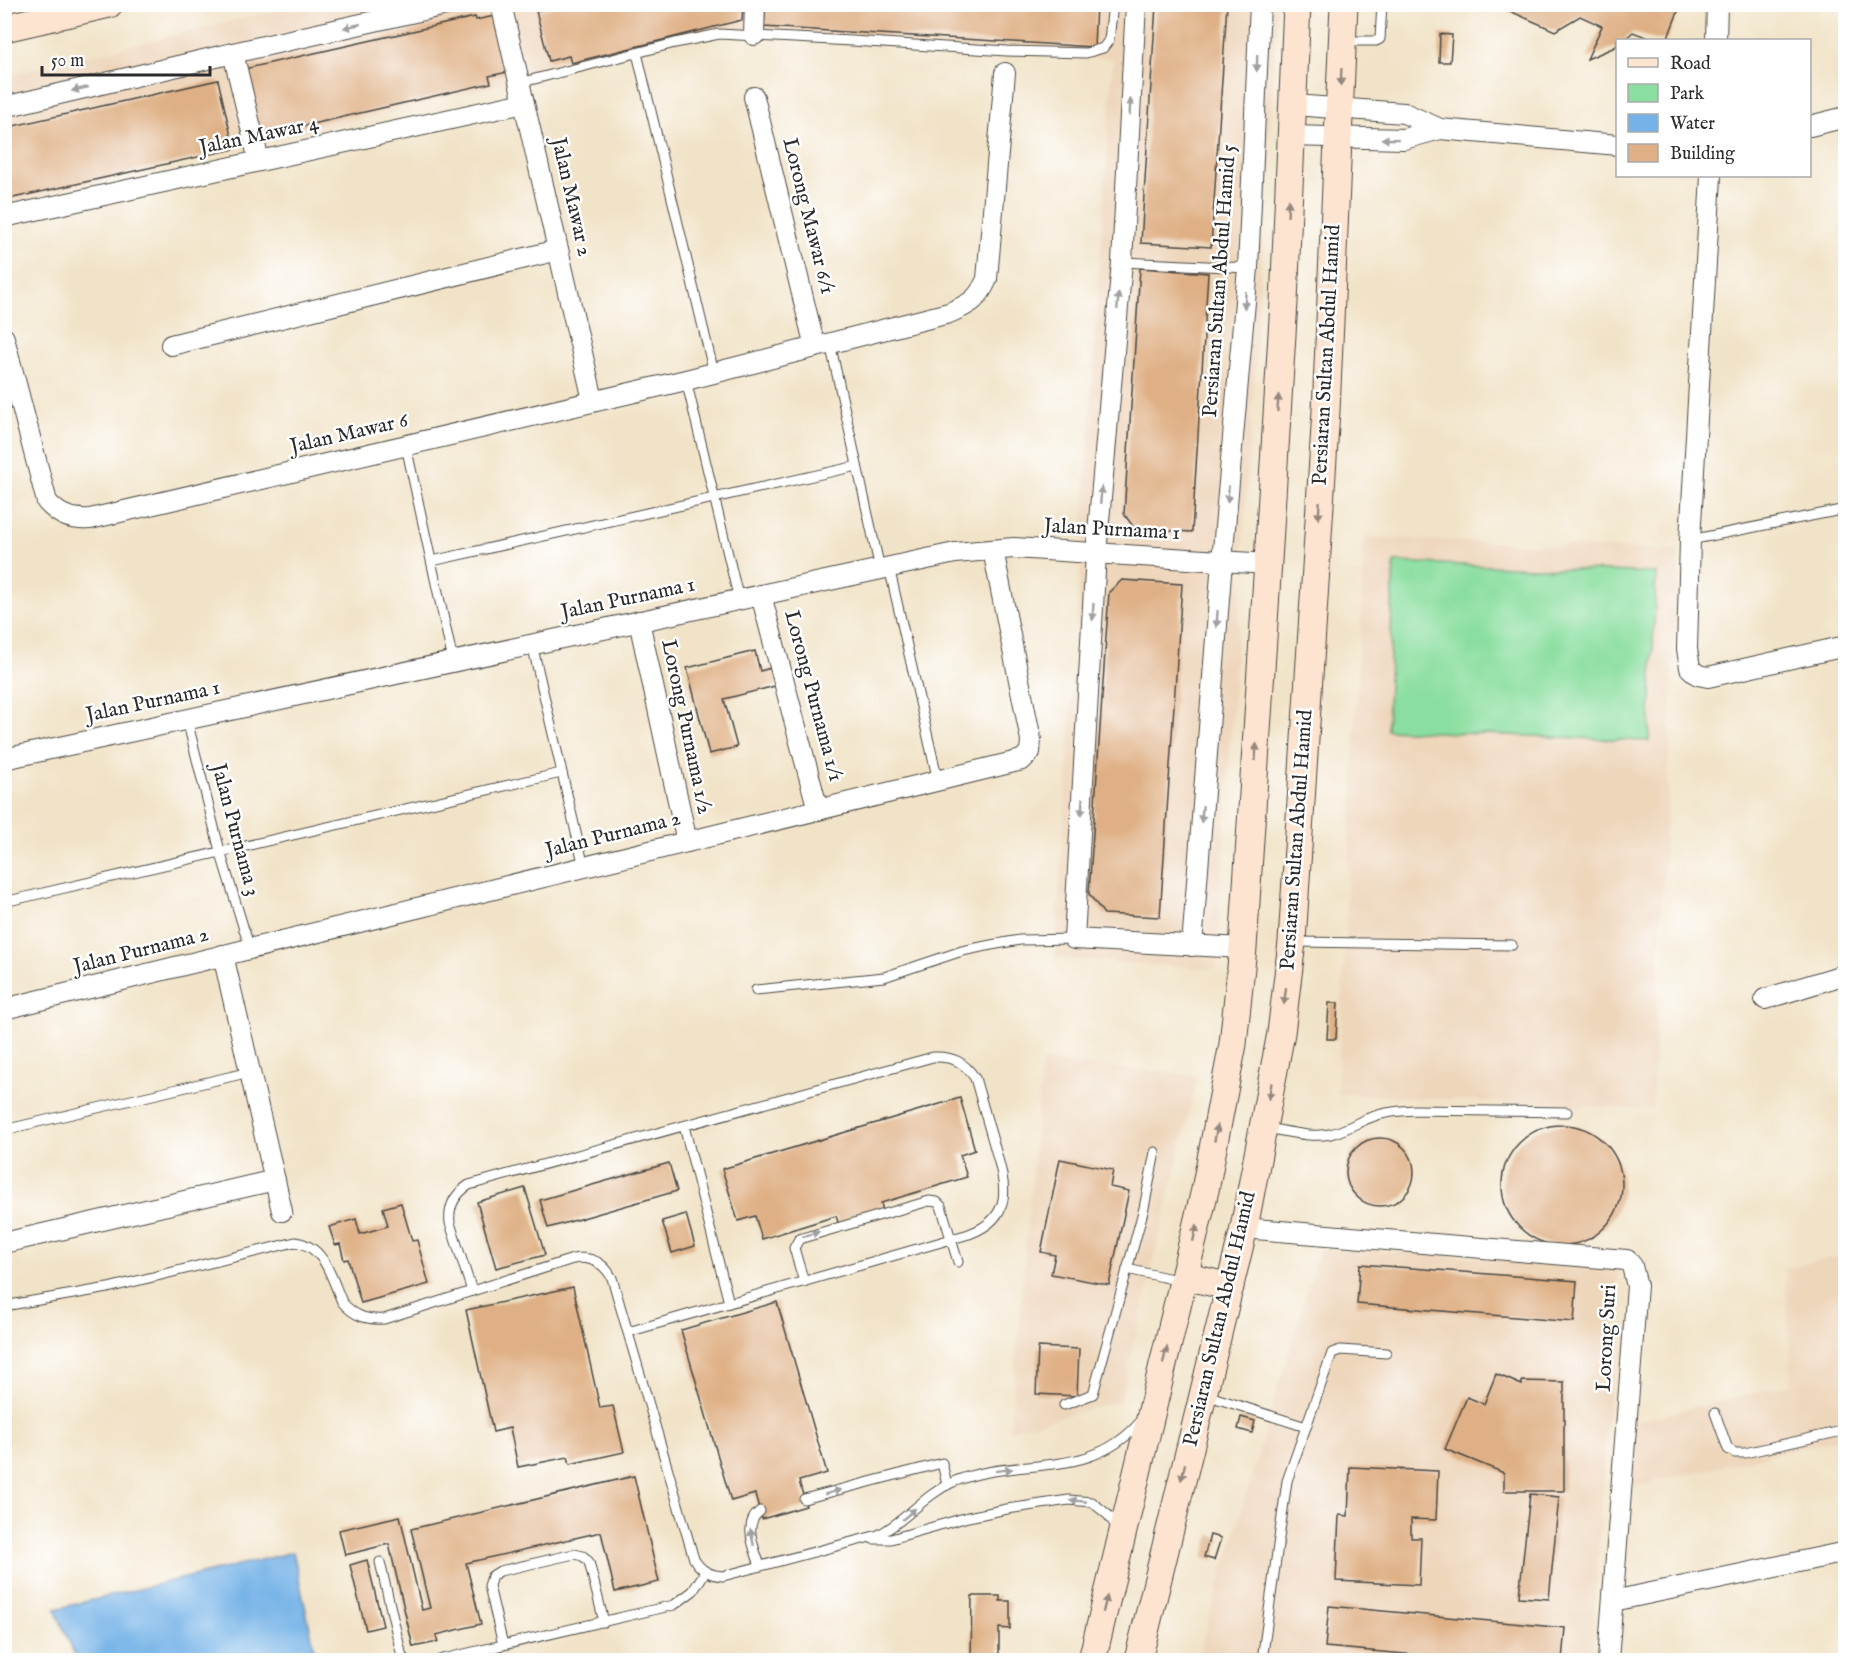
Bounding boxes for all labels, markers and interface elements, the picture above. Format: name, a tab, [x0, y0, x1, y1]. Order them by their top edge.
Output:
one-way arrow	[342, 22, 361, 32]
scale bar	[42, 39, 210, 77]
legend	[1616, 39, 1811, 177]
text: 50 m	[51, 50, 84, 73]
one-way arrow	[1253, 53, 1262, 72]
text: Road	[1670, 53, 1711, 76]
one-way arrow	[1337, 68, 1346, 87]
text: Park	[1670, 83, 1705, 106]
one-way arrow	[71, 85, 89, 95]
one-way arrow	[1126, 97, 1135, 116]
street label: Jalan Mawar 4	[195, 110, 322, 162]
text: Water	[1670, 113, 1715, 136]
street label: Jalan Mawar 2	[544, 133, 598, 259]
one-way arrow	[1380, 134, 1399, 144]
street label: Lorong Mawar 6/1	[776, 135, 840, 297]
street label: Persiaran Sultan Abdul Hamid 5	[1197, 143, 1243, 418]
text: Building	[1670, 143, 1735, 166]
one-way arrow	[1283, 199, 1293, 218]
street label: Persiaran Sultan Abdul Hamid	[1307, 223, 1347, 486]
one-way arrow	[1241, 290, 1250, 309]
one-way arrow	[1114, 292, 1123, 311]
one-way arrow	[1273, 393, 1282, 412]
street label: Jalan Mawar 6	[285, 407, 412, 461]
one-way arrow	[1223, 484, 1233, 503]
one-way arrow	[1096, 486, 1106, 505]
one-way arrow	[1315, 501, 1324, 520]
street label: Jalan Purnama 1	[1041, 513, 1181, 547]
street label: Jalan Purnama 1	[557, 572, 698, 627]
one-way arrow	[1088, 603, 1097, 622]
street label: Lorong Purnama 1/1	[777, 607, 849, 785]
one-way arrow	[1213, 610, 1222, 629]
street label: Lorong Purnama 1/2	[654, 637, 718, 817]
street label: Jalan Purnama 1	[82, 675, 223, 730]
street label: Persiaran Sultan Abdul Hamid	[1274, 708, 1320, 971]
one-way arrow	[1251, 743, 1260, 762]
street label: Jalan Purnama 3	[204, 759, 266, 899]
one-way arrow	[1077, 797, 1086, 816]
one-way arrow	[1197, 804, 1207, 823]
street label: Jalan Purnama 2	[541, 805, 684, 865]
street label: Jalan Purnama 2	[69, 921, 212, 981]
one-way arrow	[1281, 986, 1290, 1005]
one-way arrow	[1265, 1081, 1274, 1100]
one-way arrow	[1212, 1123, 1221, 1142]
street label: Persiaran Sultan Abdul Hamid	[1177, 1188, 1263, 1449]
one-way arrow	[1190, 1224, 1200, 1243]
one-way arrow	[802, 1229, 820, 1238]
street label: Lorong Suri	[1591, 1284, 1623, 1392]
one-way arrow	[1161, 1345, 1171, 1364]
one-way arrow	[1178, 1462, 1188, 1481]
one-way arrow	[994, 1466, 1013, 1475]
one-way arrow	[824, 1486, 842, 1496]
one-way arrow	[1068, 1496, 1087, 1506]
one-way arrow	[901, 1508, 916, 1521]
one-way arrow	[747, 1528, 757, 1546]
one-way arrow	[1101, 1594, 1111, 1613]

